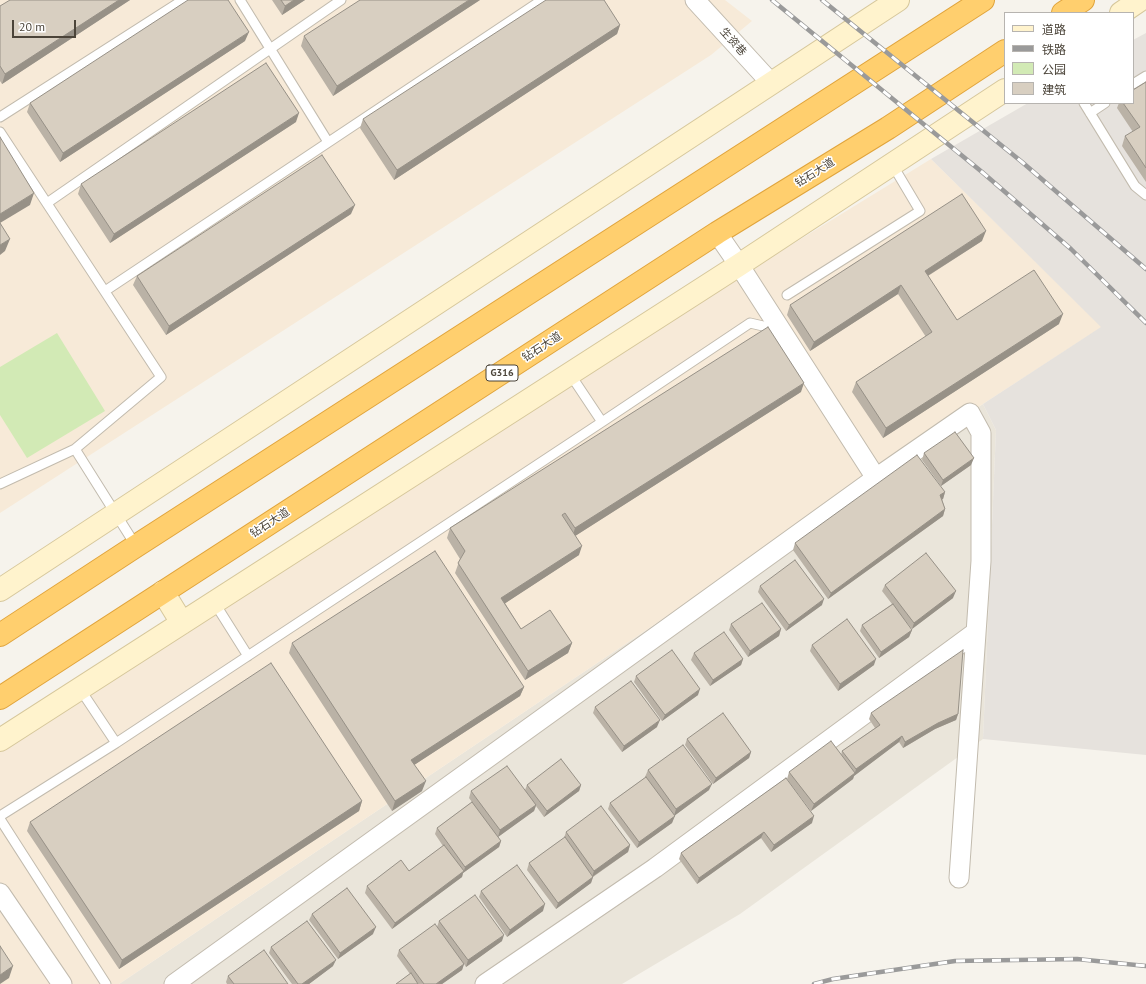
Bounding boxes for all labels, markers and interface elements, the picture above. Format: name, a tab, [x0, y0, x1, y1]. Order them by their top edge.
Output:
scale bar	[14, 12, 78, 38]
legend	[1004, 12, 1134, 104]
text: 20 m	[19, 19, 45, 34]
text: 道路	[1042, 22, 1066, 37]
street label: 生资巷	[717, 25, 749, 59]
text: 铁路	[1042, 42, 1066, 57]
text: 公园	[1042, 62, 1066, 77]
text: 建筑	[1042, 82, 1066, 97]
street label: 钻石大道	[793, 156, 837, 190]
street label: 钻石大道	[520, 329, 564, 365]
road number: G316	[486, 365, 518, 381]
street label: 钻石大道	[248, 505, 292, 541]

